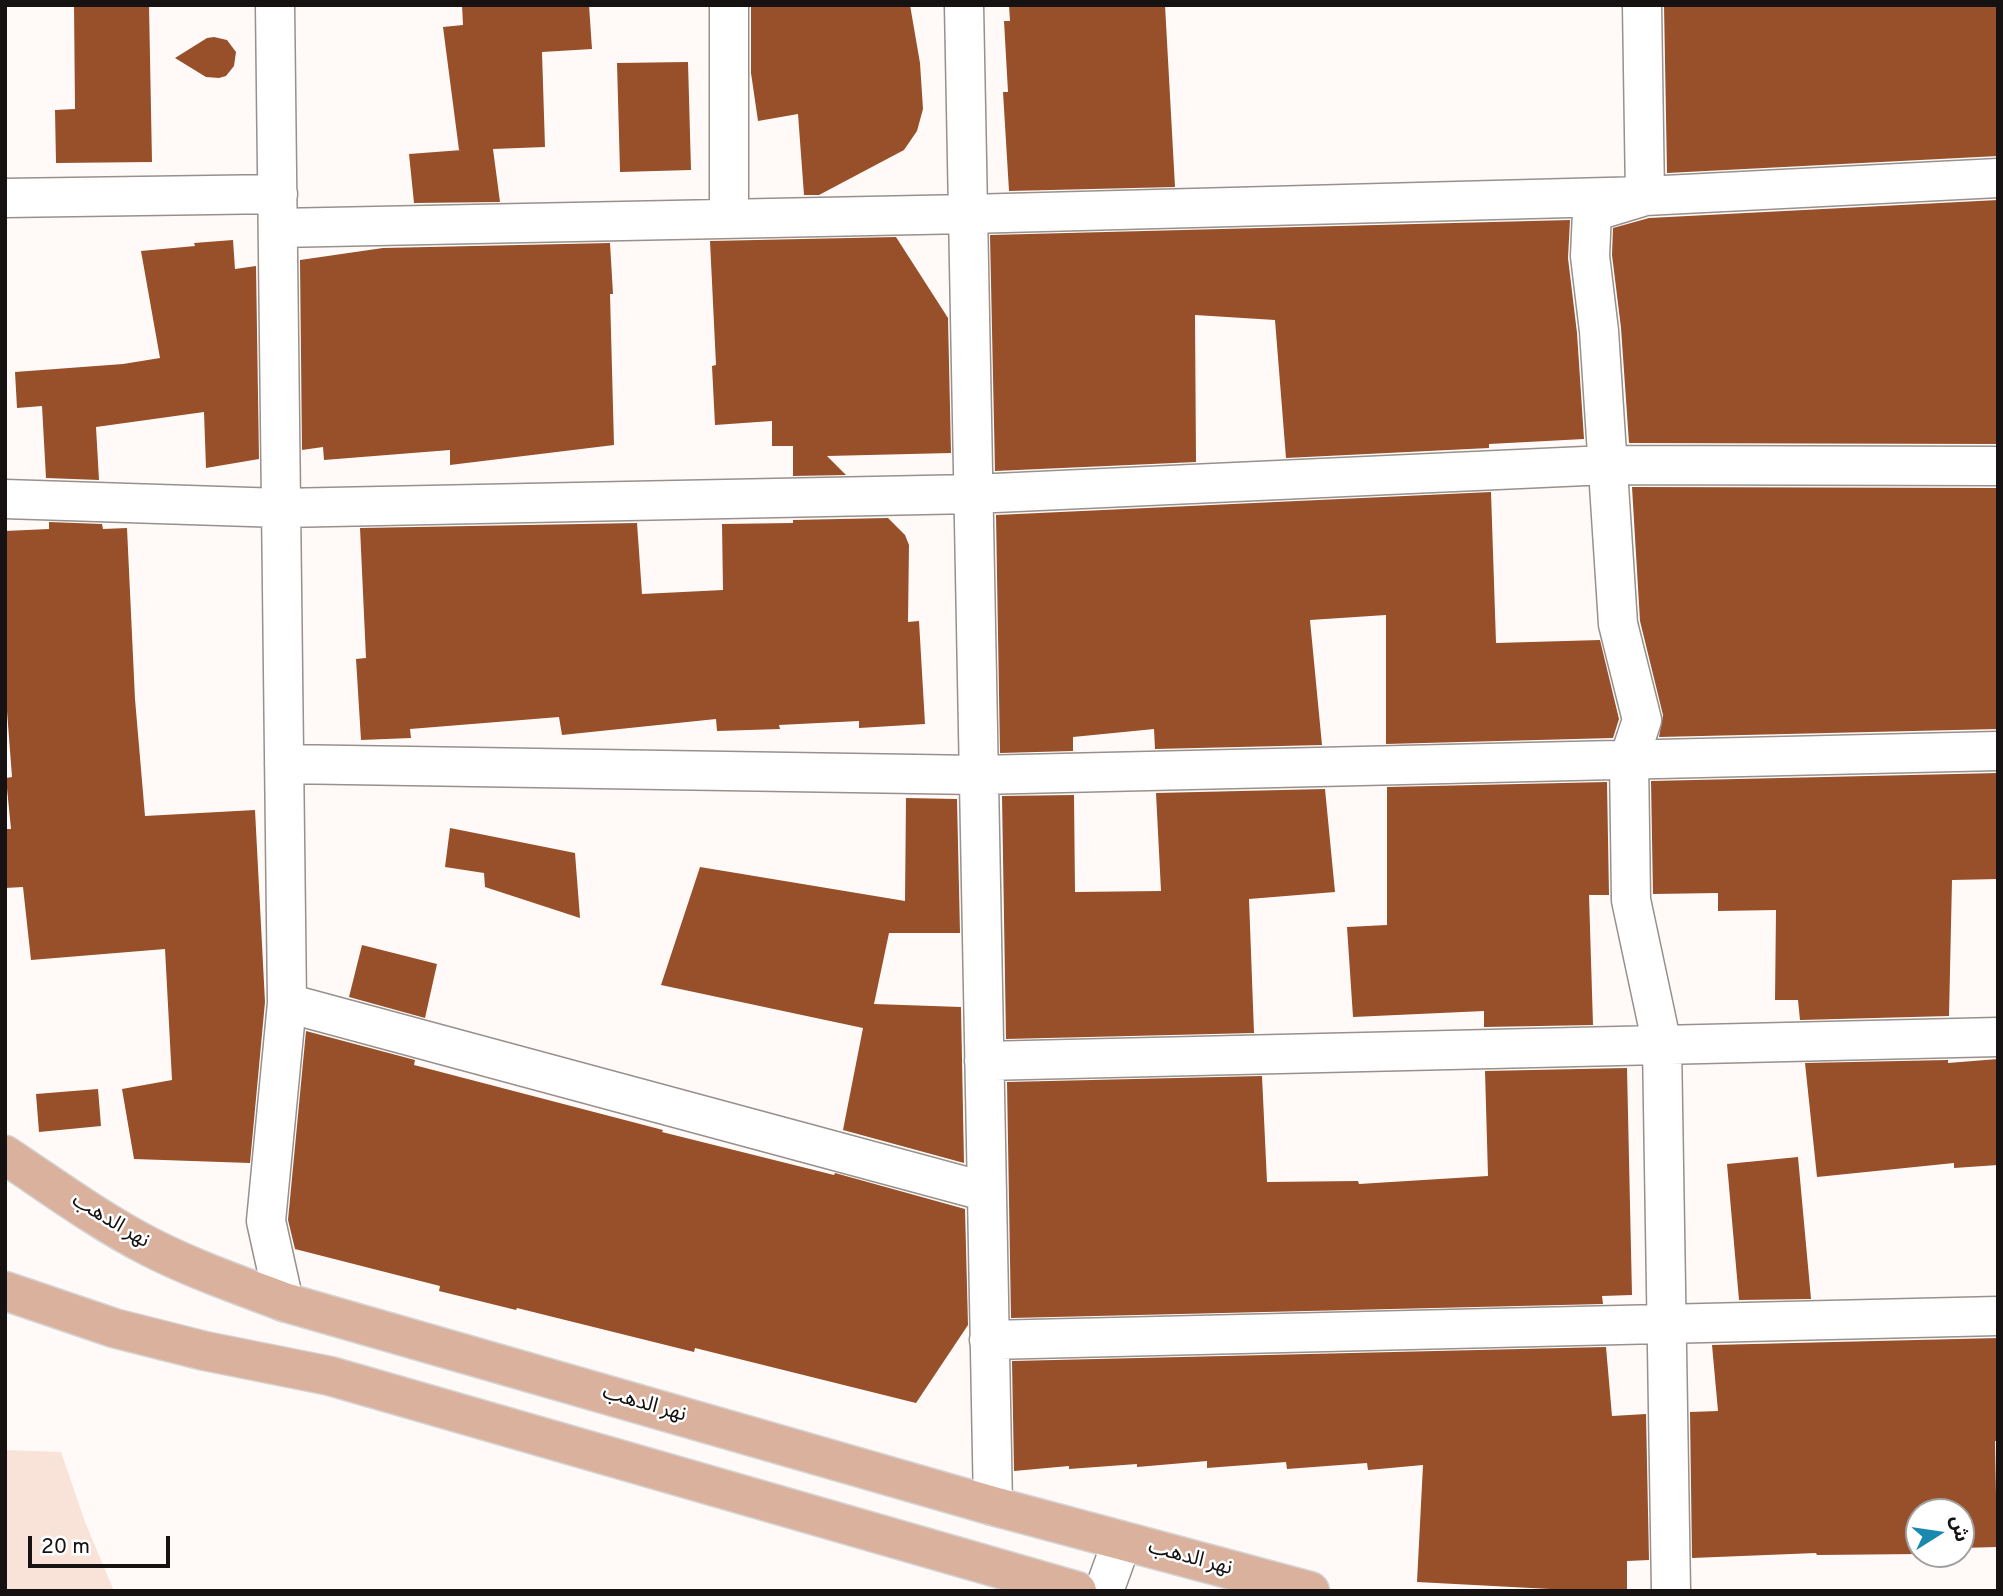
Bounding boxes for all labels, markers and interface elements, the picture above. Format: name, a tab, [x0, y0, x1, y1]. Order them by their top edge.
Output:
street label: نهر الدهب	[67, 1189, 153, 1255]
street label: نهر الدهب	[599, 1381, 689, 1429]
north arrow	[1905, 1498, 1975, 1568]
text: ش	[1944, 1514, 1973, 1544]
scale bar	[32, 1522, 173, 1566]
text: 20 m	[41, 1534, 90, 1561]
street label: نهر الدهب	[1145, 1536, 1235, 1582]

